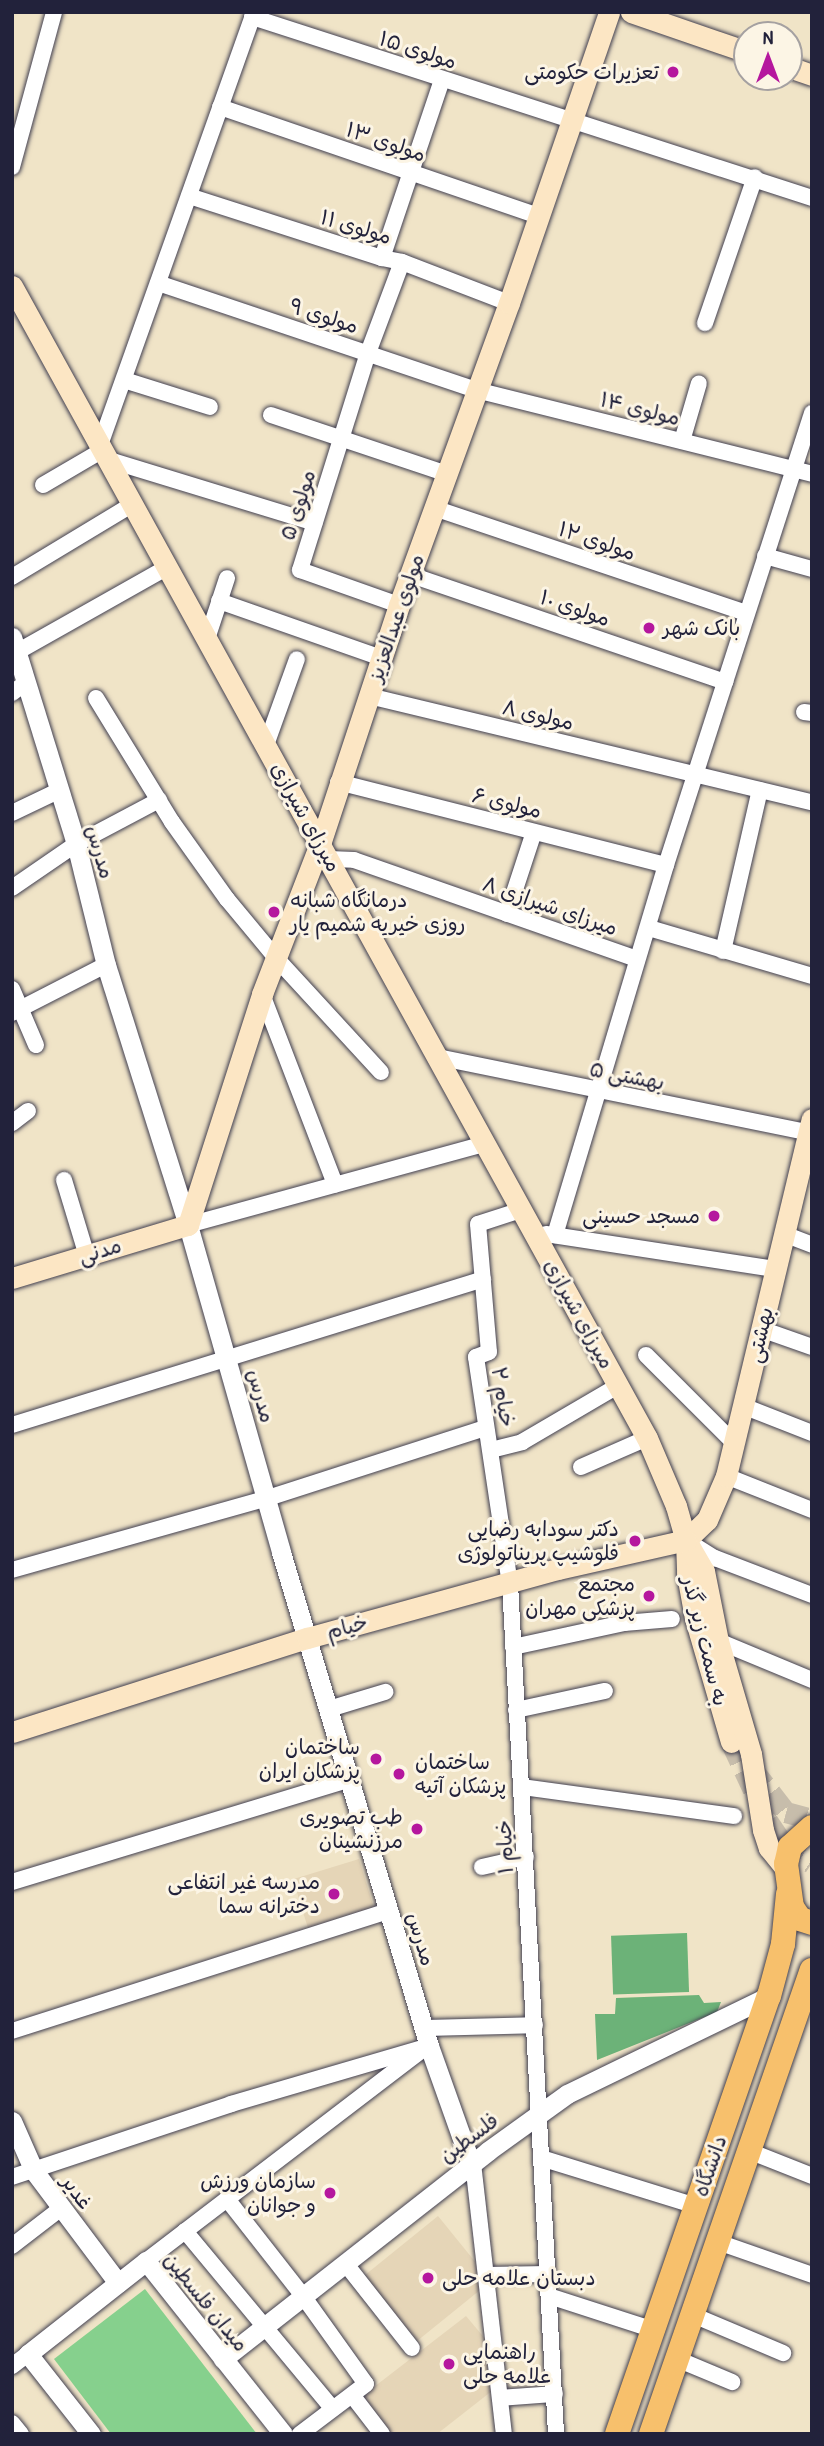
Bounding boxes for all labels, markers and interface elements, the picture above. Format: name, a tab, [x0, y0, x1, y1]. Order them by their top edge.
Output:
north arrow	[733, 21, 803, 91]
text: N	[763, 24, 773, 50]
street label: مولوی ۱۵	[376, 26, 460, 74]
place label: تعزیرات حکومتی	[524, 59, 659, 85]
marker: تعزیرات حکومتی	[665, 64, 681, 80]
street label: مولوی ۱۳	[343, 117, 429, 167]
street label: مولوی ۱۱	[317, 204, 395, 250]
street label: مولوی ۹	[286, 293, 362, 339]
street label: مولوی ۱۴	[597, 387, 683, 431]
street label: مولوی ۵	[275, 467, 321, 543]
street label: مولوی ۱۲	[555, 516, 639, 566]
street label: مولوی عبدالعزیز	[362, 551, 430, 685]
street label: مولوی ۱۰	[537, 584, 613, 632]
place label: بانک شهر	[663, 615, 740, 641]
marker: بانک شهر	[641, 620, 657, 636]
street label: مولوی ۸	[500, 695, 576, 735]
street label: میرزای شیرازی	[266, 758, 346, 876]
street label: مولوی ۶	[470, 782, 544, 824]
street label: مدرس	[80, 822, 120, 882]
street label: میرزای شیرازی ۸	[479, 871, 621, 941]
place label: درمانگاه شبانه روزی خیریه شمیم یار	[290, 887, 466, 937]
marker: درمانگاه شبانه روزی خیریه شمیم یار	[264, 902, 284, 922]
street label: بهشتی ۵	[587, 1056, 667, 1096]
place label: مسجد حسینی	[582, 1203, 700, 1229]
marker: مسجد حسینی	[706, 1208, 722, 1224]
street label: مدنی	[75, 1233, 125, 1269]
street label: میرزای شیرازی	[539, 1255, 619, 1373]
street label: بهشتی	[741, 1305, 779, 1365]
street label: خیام ۲	[486, 1365, 520, 1429]
street label: مدرس	[242, 1366, 280, 1426]
place label: دکتر سودابه رضایی فلوشیپ پریناتولوژی	[457, 1516, 619, 1566]
marker: دکتر سودابه رضایی فلوشیپ پریناتولوژی	[625, 1531, 645, 1551]
place label: مجتمع پزشکی مهران	[525, 1571, 635, 1621]
street label: به سمت زیر گذر	[677, 1574, 733, 1708]
marker: مجتمع پزشکی مهران	[641, 1588, 657, 1604]
street label: خیام	[324, 1609, 370, 1645]
place label: ساختمان پزشکان ایران	[259, 1734, 360, 1784]
marker: ساختمان پزشکان ایران	[366, 1749, 386, 1769]
place label: ساختمان پزشکان آتیه	[415, 1749, 506, 1799]
marker: ساختمان پزشکان آتیه	[389, 1764, 409, 1784]
place label: طب تصویری مرزنشینان	[300, 1804, 403, 1854]
street label: خیام ۱	[491, 1819, 519, 1875]
marker: طب تصویری مرزنشینان	[409, 1821, 425, 1837]
place label: مدرسه غیر انتفاعی دخترانه سما	[168, 1869, 320, 1919]
marker: مدرسه غیر انتفاعی دخترانه سما	[326, 1886, 342, 1902]
street label: مدرس	[401, 1909, 441, 1969]
street label: فلسطین	[434, 2108, 504, 2168]
street label: دانشگاه	[688, 2132, 732, 2200]
place label: سازمان ورزش و جوانان	[200, 2168, 316, 2218]
street label: غدیر	[56, 2170, 98, 2214]
marker: سازمان ورزش و جوانان	[322, 2185, 338, 2201]
street label: میدان فلسطین	[158, 2247, 254, 2357]
place label: دبستان علامه حلی	[442, 2265, 596, 2291]
marker: دبستان علامه حلی	[420, 2270, 436, 2286]
place label: راهنمایی علامه حلی	[463, 2339, 552, 2389]
marker: راهنمایی علامه حلی	[441, 2356, 457, 2372]

